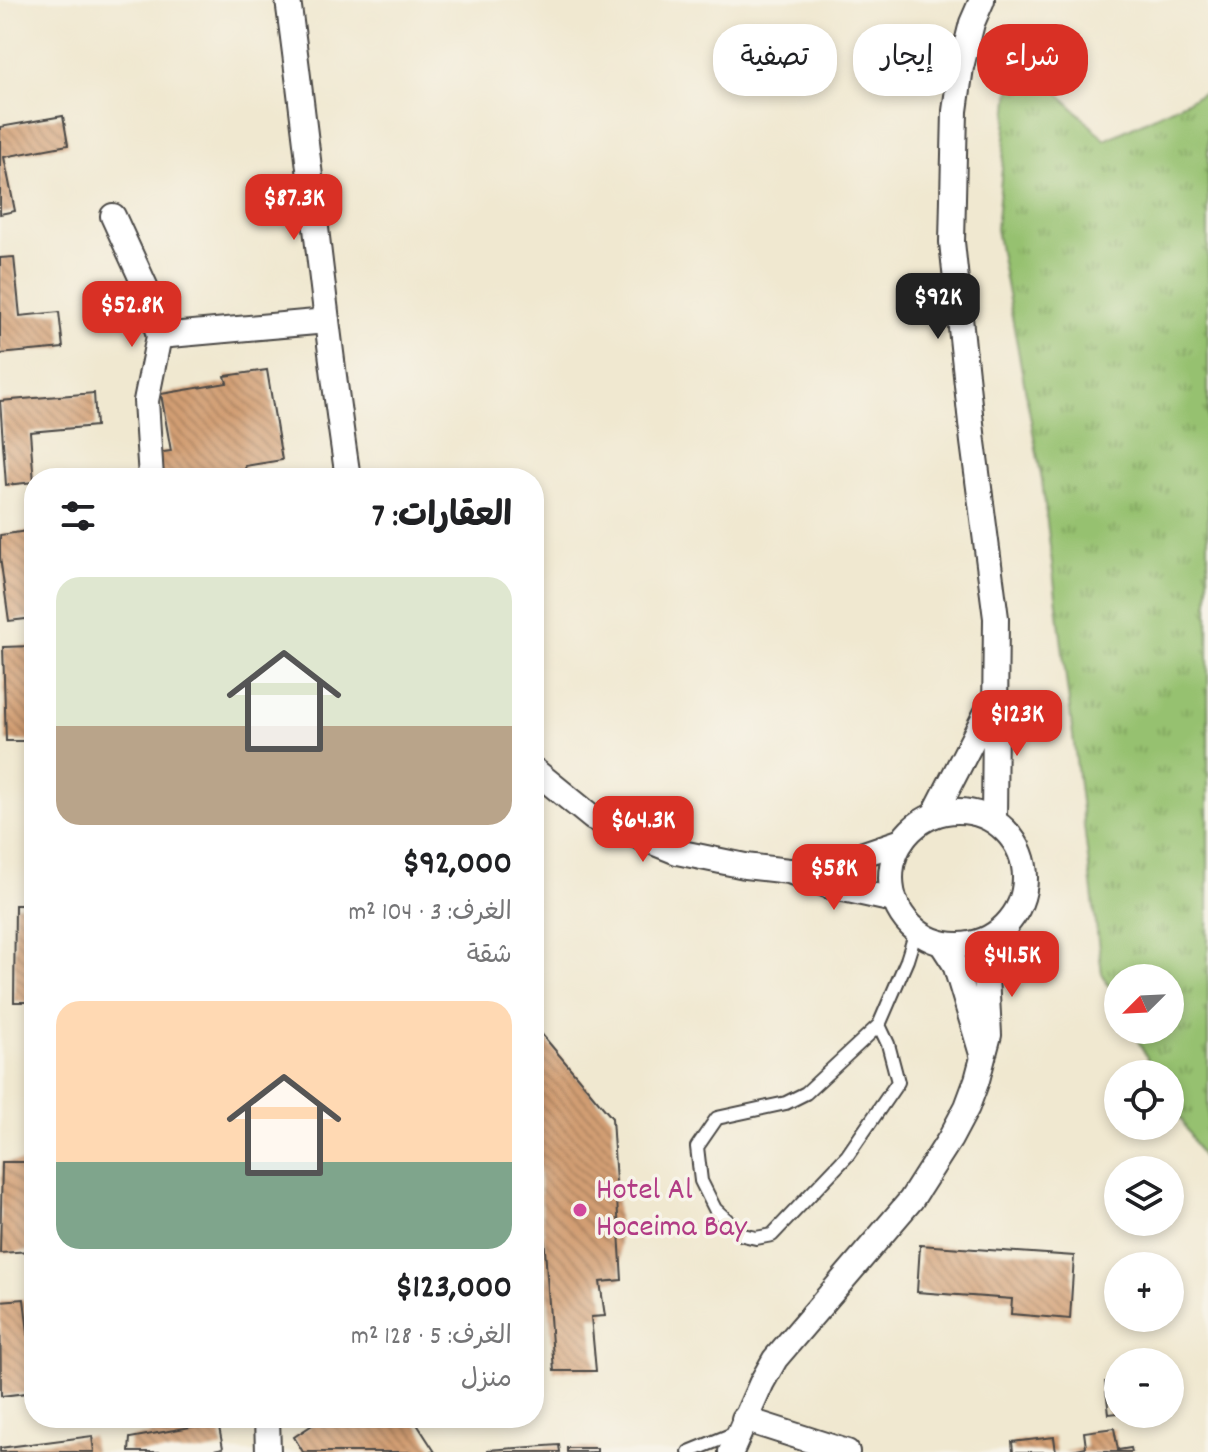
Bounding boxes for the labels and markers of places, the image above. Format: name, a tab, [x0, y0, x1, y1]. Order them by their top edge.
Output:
pin: $87.3K	[229, 174, 359, 242]
pin: $92K	[891, 273, 985, 341]
pin: $52.8K	[67, 281, 197, 349]
pin: $123K	[961, 690, 1073, 758]
pin: $64.3K	[578, 796, 708, 864]
pin: $58K	[787, 844, 881, 912]
pin: $41.5K	[947, 931, 1077, 999]
place label: Hotel Al Hoceima Bay	[596, 1169, 748, 1252]
marker: Hotel Al Hoceima Bay	[571, 1201, 589, 1219]

